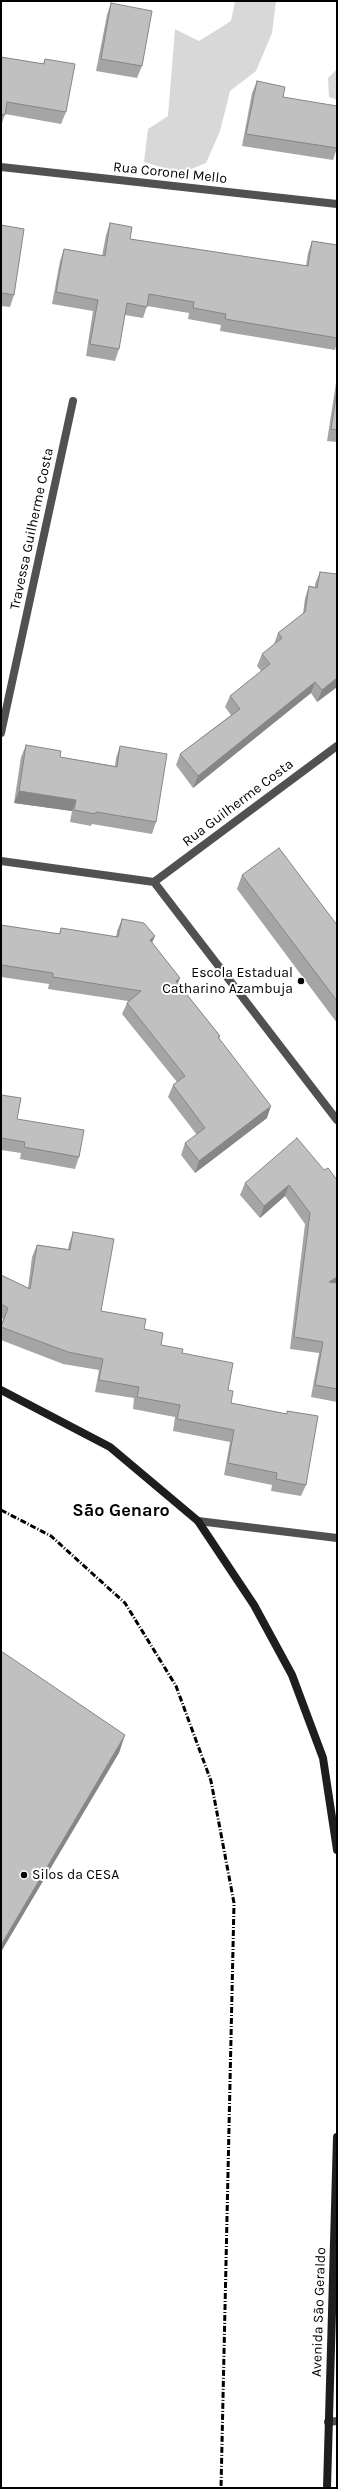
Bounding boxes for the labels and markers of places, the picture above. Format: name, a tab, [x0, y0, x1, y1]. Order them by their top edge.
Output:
place label: Escola Estadual Catharino Azambuja	[162, 965, 293, 998]
marker: Escola Estadual Catharino Azambuja	[296, 976, 306, 986]
place label: Silos da CESA	[32, 1867, 119, 1883]
marker: Silos da CESA	[19, 1870, 29, 1880]

